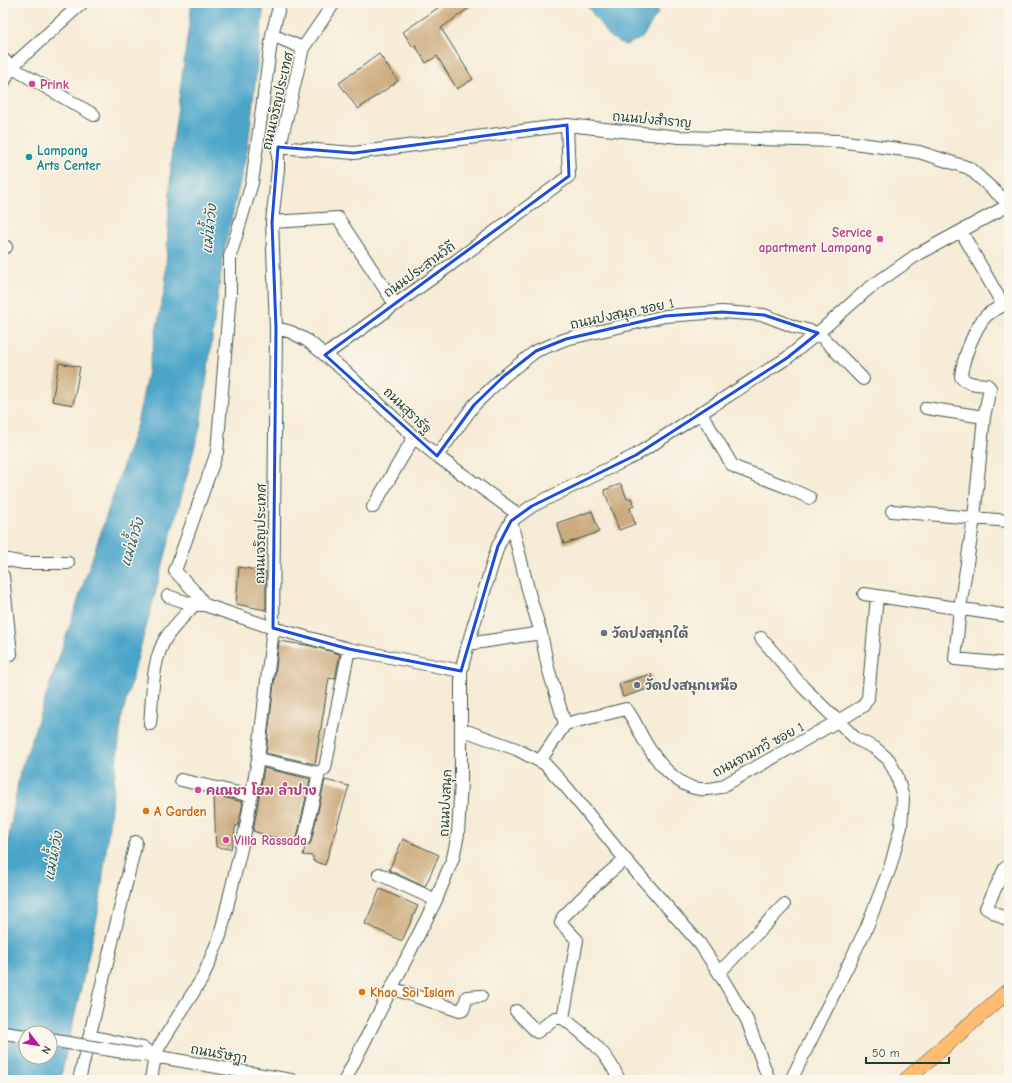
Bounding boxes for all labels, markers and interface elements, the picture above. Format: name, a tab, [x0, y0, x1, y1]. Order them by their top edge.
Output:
street label: ถนนเจริญประเทศ	[259, 50, 296, 152]
place label: Prink	[40, 77, 70, 92]
marker: Prink	[27, 79, 37, 89]
street label: ถนนปงสำราญ	[612, 108, 692, 130]
place label: Lampang Arts Center	[37, 143, 101, 173]
marker: Lampang Arts Center	[24, 152, 34, 162]
water label: แม่น้ำวัง	[193, 201, 221, 255]
place label: Service apartment Lampang	[759, 225, 873, 255]
marker: Service apartment Lampang	[875, 234, 885, 244]
street label: ถนนประสานวิถี	[380, 238, 458, 300]
street label: ถนนปงสนุก ซอย 1	[569, 295, 676, 334]
street label: ถนนสุรารัฐ	[379, 384, 435, 438]
street label: ถนนเจริญประเทศ	[252, 483, 269, 584]
water label: แม่น้ำวัง	[112, 513, 148, 568]
place label: วัดปงสนุกใต้	[612, 625, 689, 643]
marker: วัดปงสนุกใต้	[599, 628, 609, 638]
place label: วัดปงสนุกเหนือ	[645, 677, 738, 695]
marker: วัดปงสนุกเหนือ	[632, 680, 642, 690]
street label: ถนนจามทวี ซอย 1	[709, 718, 807, 780]
street label: ถนนปงสนุก	[436, 769, 457, 837]
place label: คเณชา โฮม ลำปาง	[206, 781, 317, 798]
marker: คเณชา โฮม ลำปาง	[193, 785, 203, 795]
place label: A Garden	[154, 804, 207, 819]
marker: A Garden	[141, 806, 151, 816]
water label: แม่น้ำวัง	[36, 827, 67, 882]
place label: Villa Rassada	[234, 833, 307, 848]
marker: Villa Rassada	[221, 835, 231, 845]
place label: Khao Soi Islam	[370, 985, 455, 1000]
marker: Khao Soi Islam	[357, 987, 367, 997]
north arrow	[18, 1025, 58, 1065]
scale bar	[866, 1039, 949, 1065]
street label: ถนนรัษฎา	[189, 1041, 248, 1067]
text: N	[39, 1043, 54, 1056]
text: 50 m	[872, 1046, 900, 1060]

